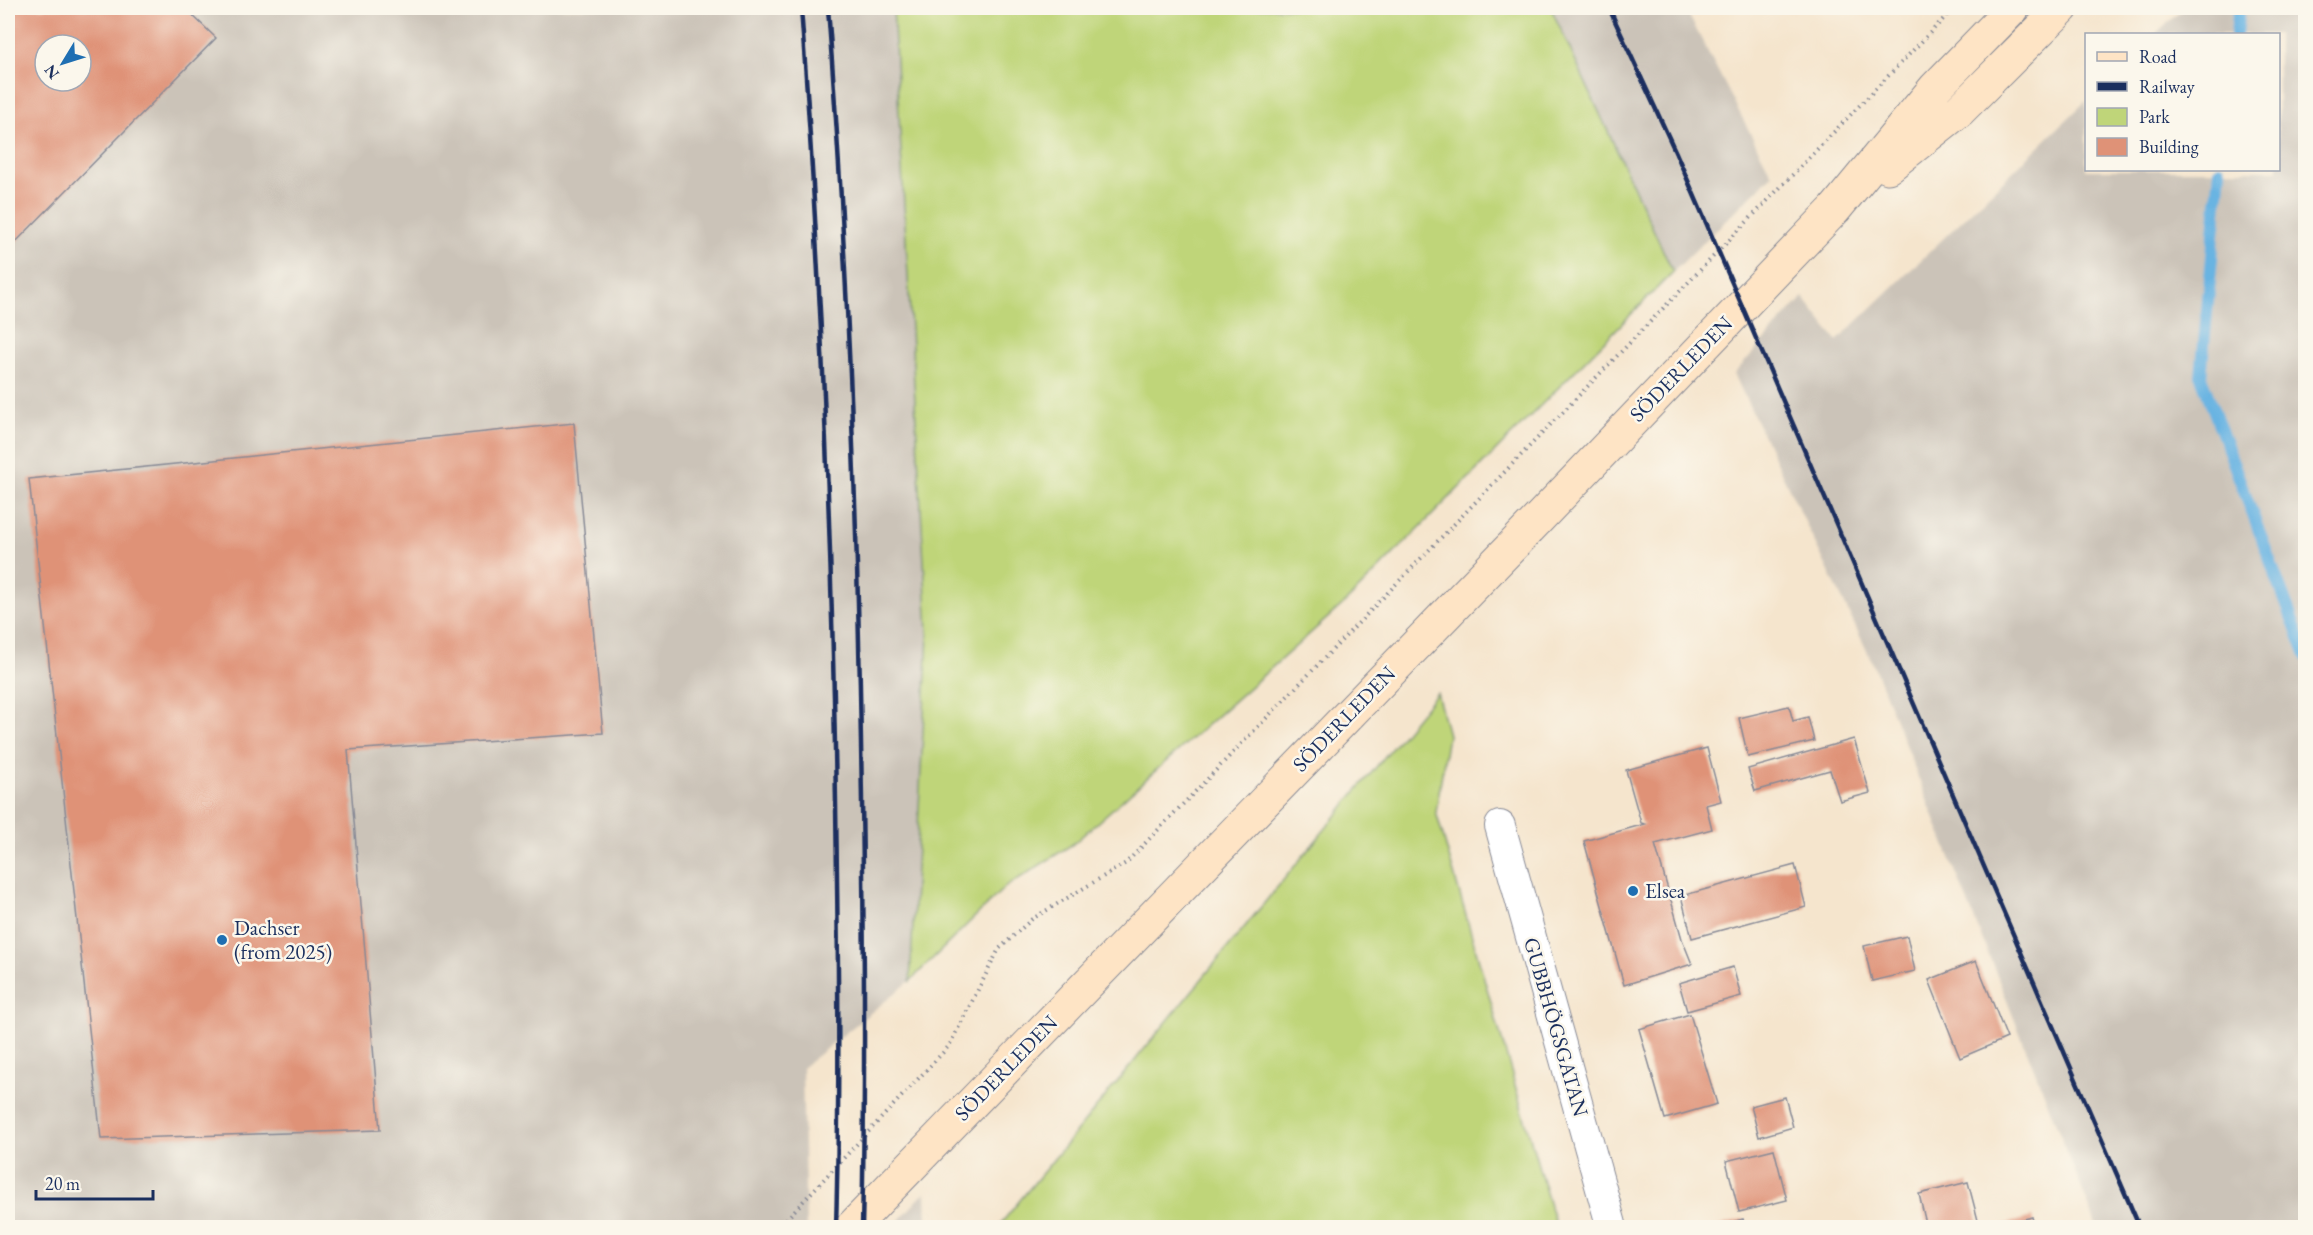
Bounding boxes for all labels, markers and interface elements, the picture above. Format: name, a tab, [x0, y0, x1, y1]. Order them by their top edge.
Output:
north arrow	[33, 33, 93, 93]
legend	[2085, 33, 2280, 171]
text: Road	[2139, 45, 2178, 68]
text: N	[39, 60, 64, 83]
text: Railway	[2139, 75, 2195, 98]
text: Park	[2139, 105, 2170, 128]
text: Building	[2139, 135, 2199, 158]
street label: SÖDERLEDEN	[1623, 310, 1738, 427]
street label: SÖDERLEDEN	[1286, 660, 1401, 777]
place label: Elsea	[1645, 877, 1686, 904]
marker: Elsea	[1626, 884, 1640, 898]
place label: Dachser (from 2025)	[234, 914, 332, 965]
marker: Dachser (from 2025)	[215, 933, 229, 947]
street label: GUBBHÖGSGATAN	[1518, 934, 1595, 1120]
street label: SÖDERLEDEN	[948, 1009, 1063, 1126]
scale bar	[36, 1163, 153, 1201]
text: 20 m	[45, 1172, 80, 1195]

